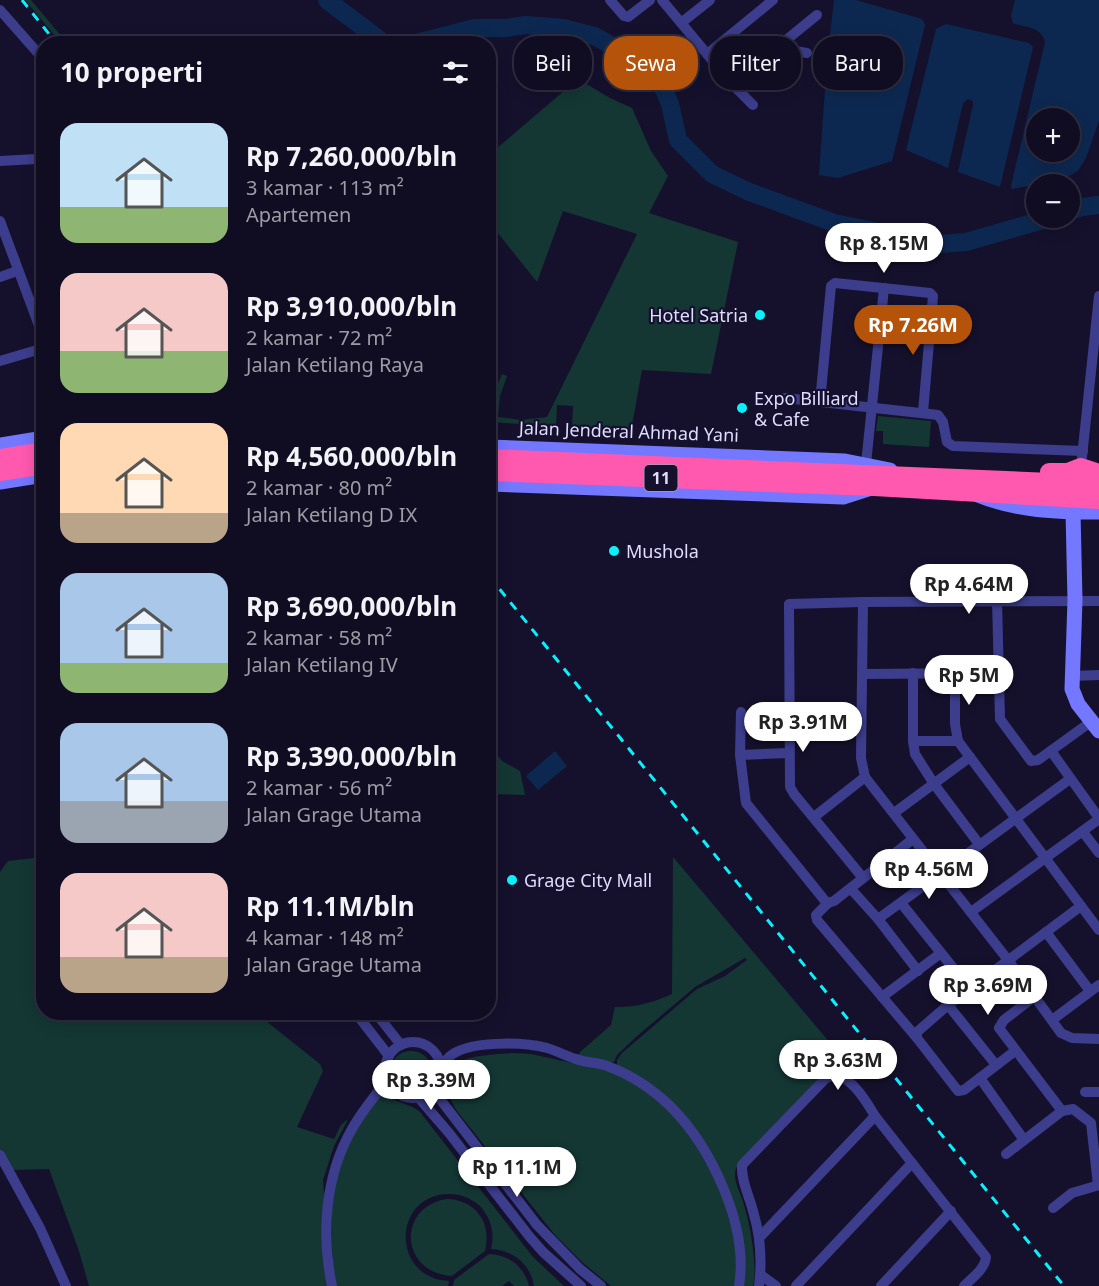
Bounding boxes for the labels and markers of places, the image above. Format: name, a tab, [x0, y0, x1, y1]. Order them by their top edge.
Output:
pin: Rp 8.15M	[822, 223, 946, 274]
place label: Hotel Satria	[649, 303, 748, 327]
pin: Rp 7.26M	[851, 305, 975, 356]
marker: Hotel Satria	[753, 308, 767, 322]
place label: Expo Billiard & Cafe	[754, 386, 859, 431]
marker: Expo Billiard & Cafe	[735, 401, 749, 415]
place label: Mushola	[626, 539, 699, 563]
marker: Mushola	[607, 544, 621, 558]
pin: Rp 4.64M	[907, 564, 1031, 615]
pin: Rp 5M	[927, 655, 1011, 706]
pin: Rp 3.91M	[741, 702, 865, 753]
pin: Rp 4.56M	[867, 849, 991, 900]
place label: Grage City Mall	[524, 868, 652, 892]
marker: Grage City Mall	[505, 873, 519, 887]
pin: Rp 3.69M	[926, 965, 1050, 1016]
pin: Rp 3.63M	[776, 1040, 900, 1091]
pin: Rp 3.39M	[369, 1060, 493, 1111]
pin: Rp 11.1M	[455, 1147, 579, 1198]

